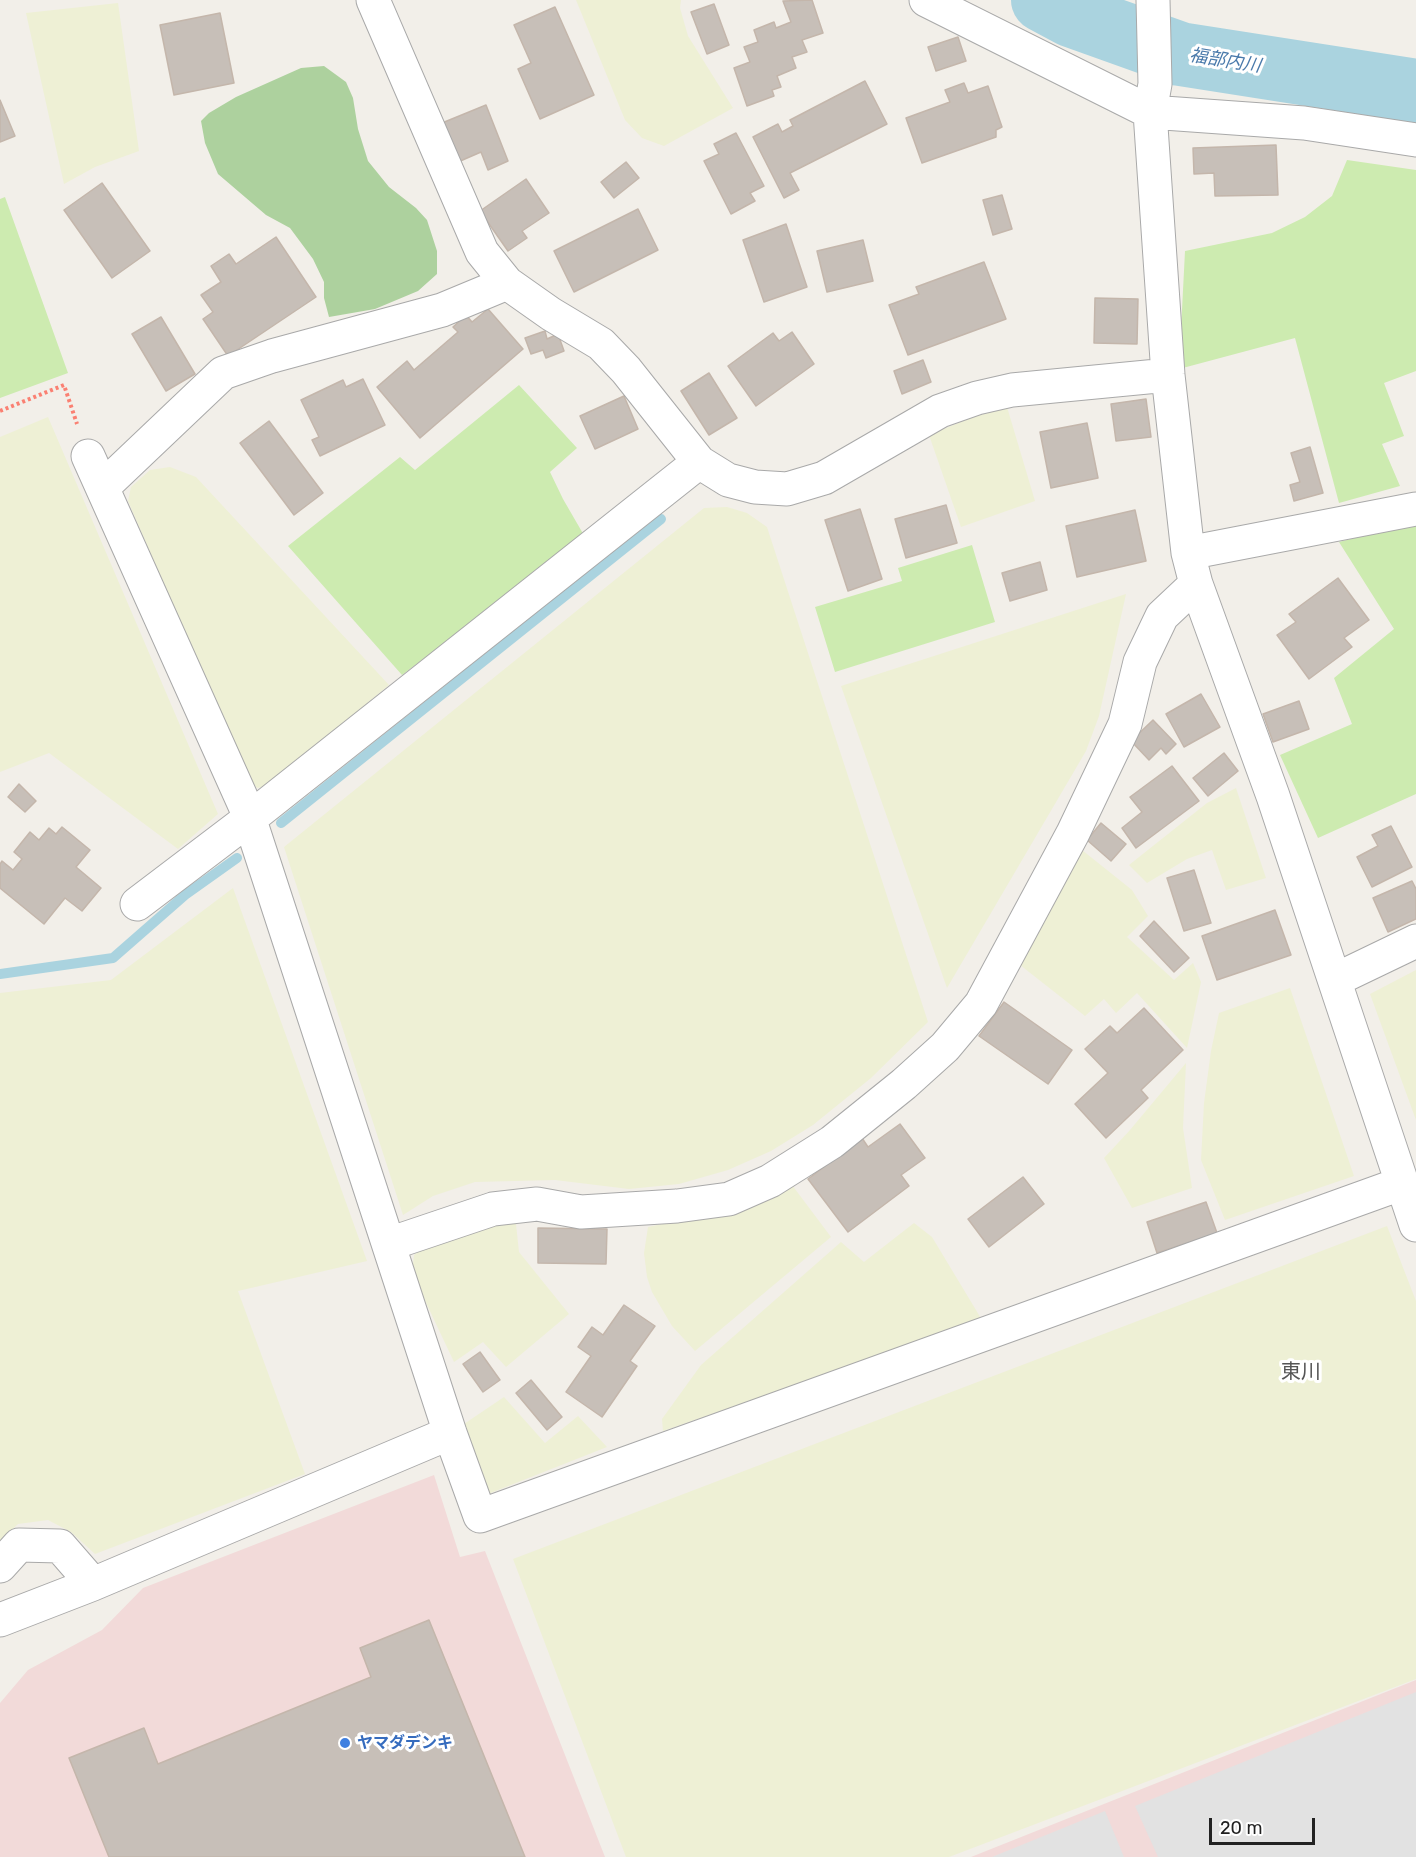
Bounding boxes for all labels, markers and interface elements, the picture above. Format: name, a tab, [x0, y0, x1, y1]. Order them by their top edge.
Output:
water label: 福部内川	[1188, 45, 1262, 77]
district label: 東川	[1281, 1360, 1321, 1384]
place label: ヤマダデンキ	[357, 1733, 453, 1753]
marker: ヤマダデンキ	[338, 1736, 352, 1750]
scale bar	[1212, 1806, 1318, 1844]
text: 20 m	[1220, 1817, 1262, 1839]

